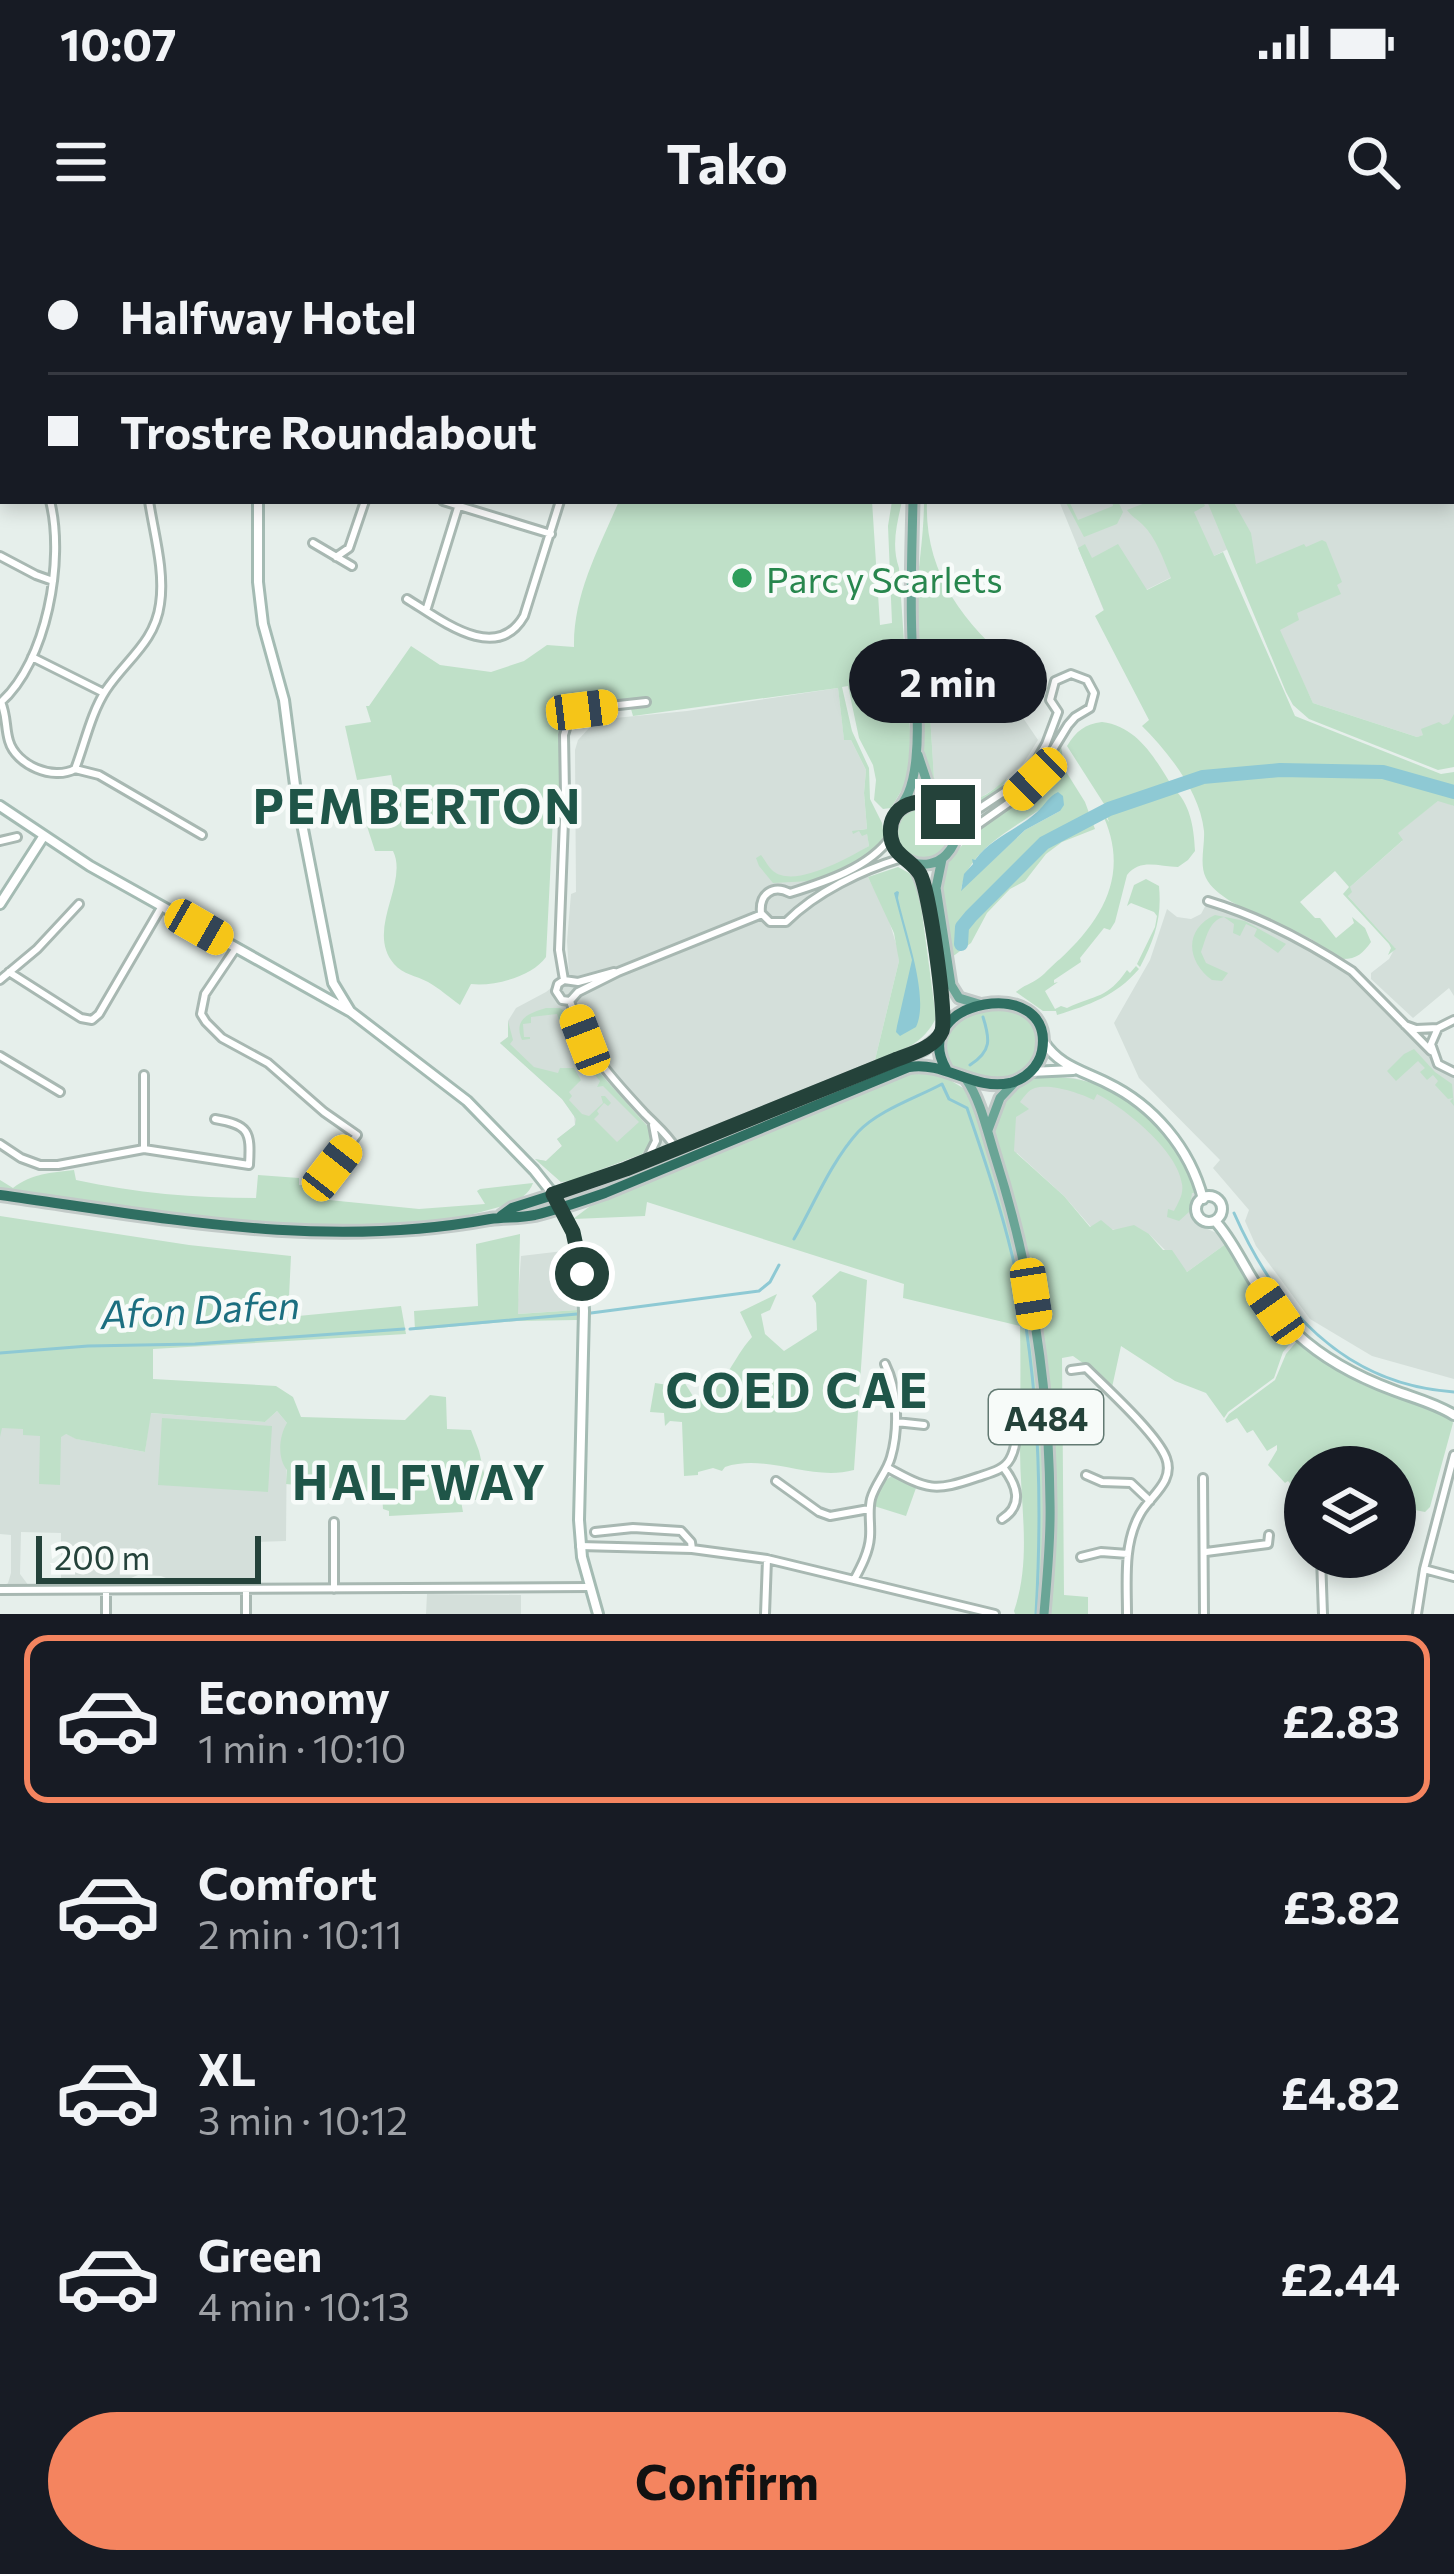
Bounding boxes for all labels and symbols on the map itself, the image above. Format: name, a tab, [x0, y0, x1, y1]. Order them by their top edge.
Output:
place label: Parc y Scarlets	[766, 556, 1003, 600]
marker: Parc y Scarlets	[729, 565, 755, 591]
callout: 2 min	[849, 638, 1047, 722]
car	[544, 688, 620, 732]
car	[997, 741, 1073, 817]
district label: PEMBERTON	[253, 775, 583, 834]
route end	[921, 785, 975, 839]
car	[159, 893, 239, 961]
car	[555, 1000, 615, 1080]
car	[296, 1129, 368, 1207]
route start	[555, 1247, 609, 1301]
car	[1008, 1256, 1054, 1332]
car	[1240, 1271, 1310, 1351]
water label: Afon Dafen	[98, 1279, 301, 1337]
district label: COED CAE	[666, 1359, 930, 1418]
road number: A484	[989, 1390, 1103, 1444]
district label: HALFWAY	[292, 1451, 548, 1510]
scale bar	[36, 1530, 261, 1583]

